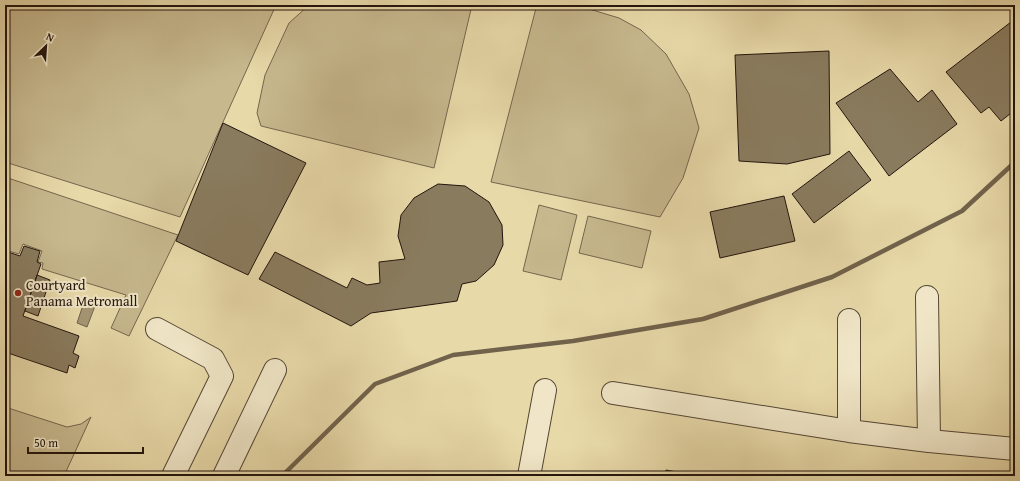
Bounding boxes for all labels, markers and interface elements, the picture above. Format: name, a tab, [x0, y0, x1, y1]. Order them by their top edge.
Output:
north arrow	[26, 26, 66, 66]
text: N	[44, 28, 58, 46]
place label: Courtyard Panama Metromall	[26, 275, 137, 311]
marker: Courtyard Panama Metromall	[13, 288, 23, 298]
scale bar	[28, 429, 143, 455]
text: 50 m	[34, 434, 58, 451]

